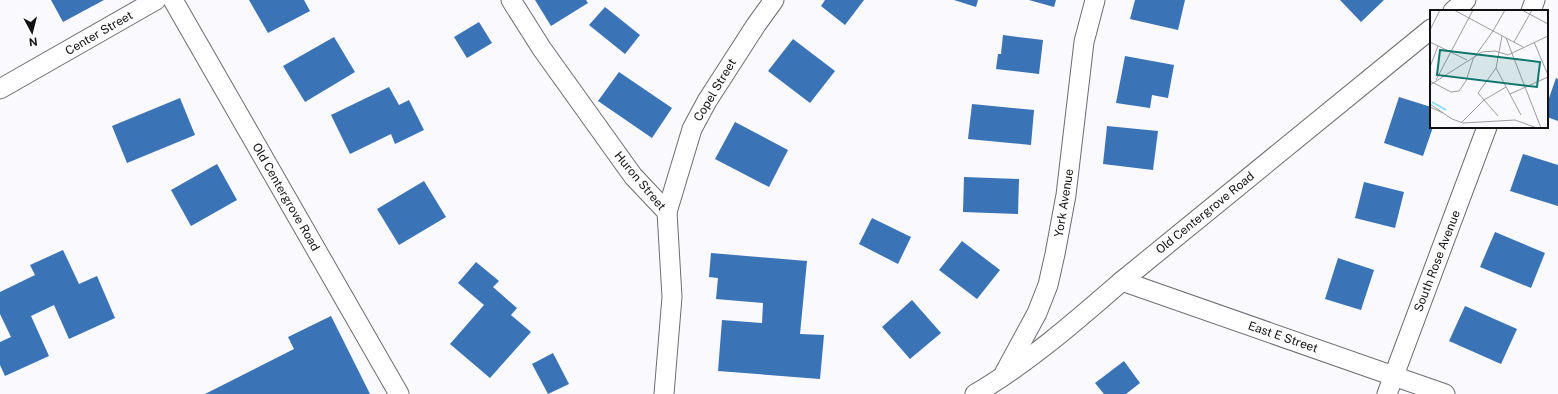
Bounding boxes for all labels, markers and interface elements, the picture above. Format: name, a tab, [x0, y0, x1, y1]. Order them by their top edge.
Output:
street label: Center Street	[63, 8, 136, 58]
inset map	[1430, 10, 1548, 128]
north arrow	[12, 12, 52, 52]
text: N	[28, 35, 38, 48]
street label: Copel Street	[691, 56, 739, 124]
street label: Old Centergrove Road	[249, 141, 323, 253]
street label: Huron Street	[611, 149, 669, 214]
street label: York Avenue	[1052, 168, 1076, 238]
street label: Old Centergrove Road	[1153, 169, 1257, 257]
street label: South Rose Avenue	[1411, 208, 1463, 314]
street label: East E Street	[1246, 319, 1320, 356]

